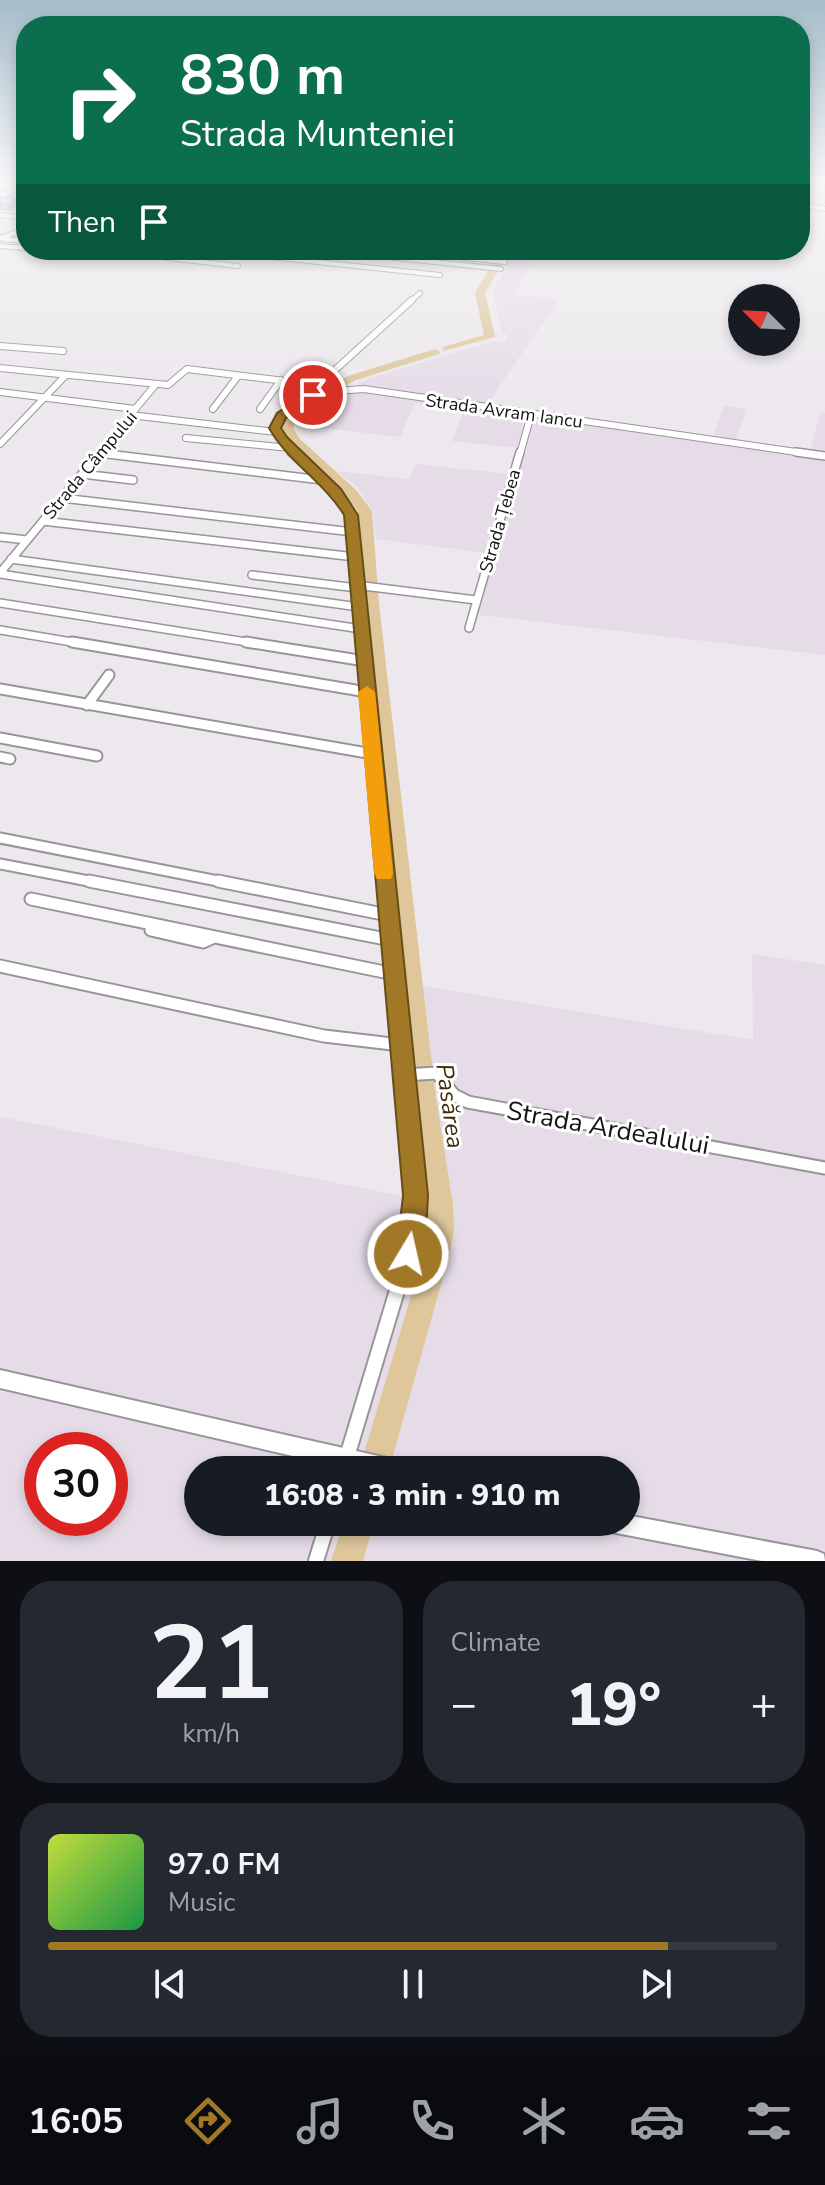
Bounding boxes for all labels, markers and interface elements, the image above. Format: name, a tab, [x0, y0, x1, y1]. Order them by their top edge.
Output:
text: 830 m	[180, 37, 345, 114]
icon: right	[48, 48, 152, 152]
text: Strada Munteniei	[180, 110, 455, 159]
icon: arrive	[132, 200, 176, 244]
text: Then	[48, 202, 116, 243]
north arrow	[728, 284, 800, 356]
map controls	[728, 284, 800, 356]
pin	[279, 361, 347, 429]
icon: arrive	[291, 373, 335, 417]
street label: Strada Avram Iancu	[424, 388, 584, 434]
street label: Strada Câmpului	[37, 406, 143, 524]
street label: Strada Țebea	[474, 466, 526, 576]
water label: Pasărea	[428, 1061, 472, 1151]
street label: Strada Ardealului	[504, 1093, 712, 1163]
position arrow	[366, 1212, 450, 1296]
speed limit sign: 30	[24, 1432, 128, 1536]
text: 16:08 · 3 min · 910 m	[264, 1475, 560, 1516]
text: 21	[149, 1593, 274, 1735]
text: Climate	[451, 1625, 541, 1660]
text: 19°	[566, 1664, 661, 1746]
text: −	[451, 1675, 477, 1735]
text: +	[751, 1675, 777, 1735]
text: km/h	[183, 1716, 240, 1751]
text: 97.0 FM	[168, 1844, 280, 1885]
text: Music	[168, 1885, 235, 1920]
icon: previous	[148, 1962, 192, 2006]
icon: pause	[391, 1962, 435, 2006]
icon: next	[634, 1962, 678, 2006]
icon: directions	[180, 2093, 236, 2149]
icon: music	[292, 2093, 348, 2149]
icon: phone	[404, 2093, 460, 2149]
icon: climate	[516, 2093, 572, 2149]
icon: car	[629, 2093, 685, 2149]
icon: filters	[741, 2093, 797, 2149]
text: 16:05	[28, 2097, 123, 2146]

